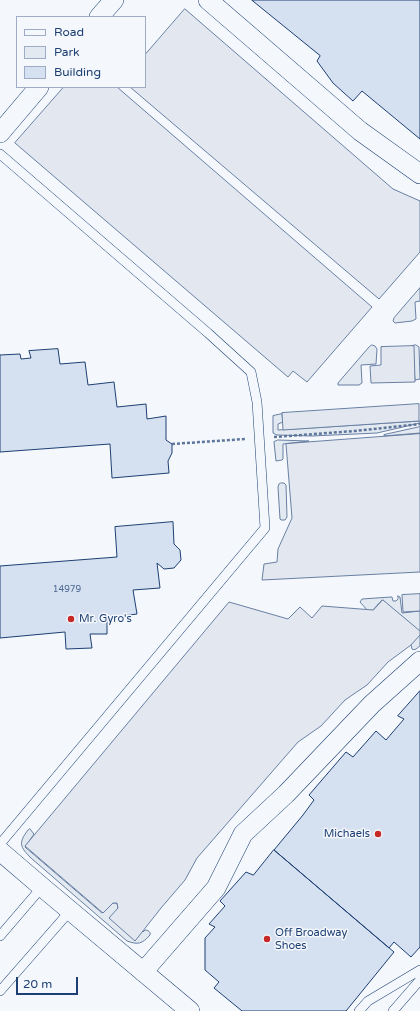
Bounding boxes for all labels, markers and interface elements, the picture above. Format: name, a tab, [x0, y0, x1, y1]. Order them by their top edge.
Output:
legend	[16, 16, 146, 88]
text: Road	[54, 25, 84, 39]
text: Park	[54, 45, 80, 59]
text: Building	[54, 65, 101, 79]
house number: 14979	[53, 585, 81, 595]
place label: Mr. Gyro's	[79, 612, 132, 626]
marker: Mr. Gyro's	[66, 614, 76, 624]
place label: Michaels	[324, 827, 370, 841]
marker: Michaels	[373, 829, 383, 839]
place label: Off Broadway Shoes	[275, 926, 347, 952]
marker: Off Broadway Shoes	[262, 934, 272, 944]
scale bar	[18, 969, 80, 995]
text: 20 m	[23, 977, 52, 991]

